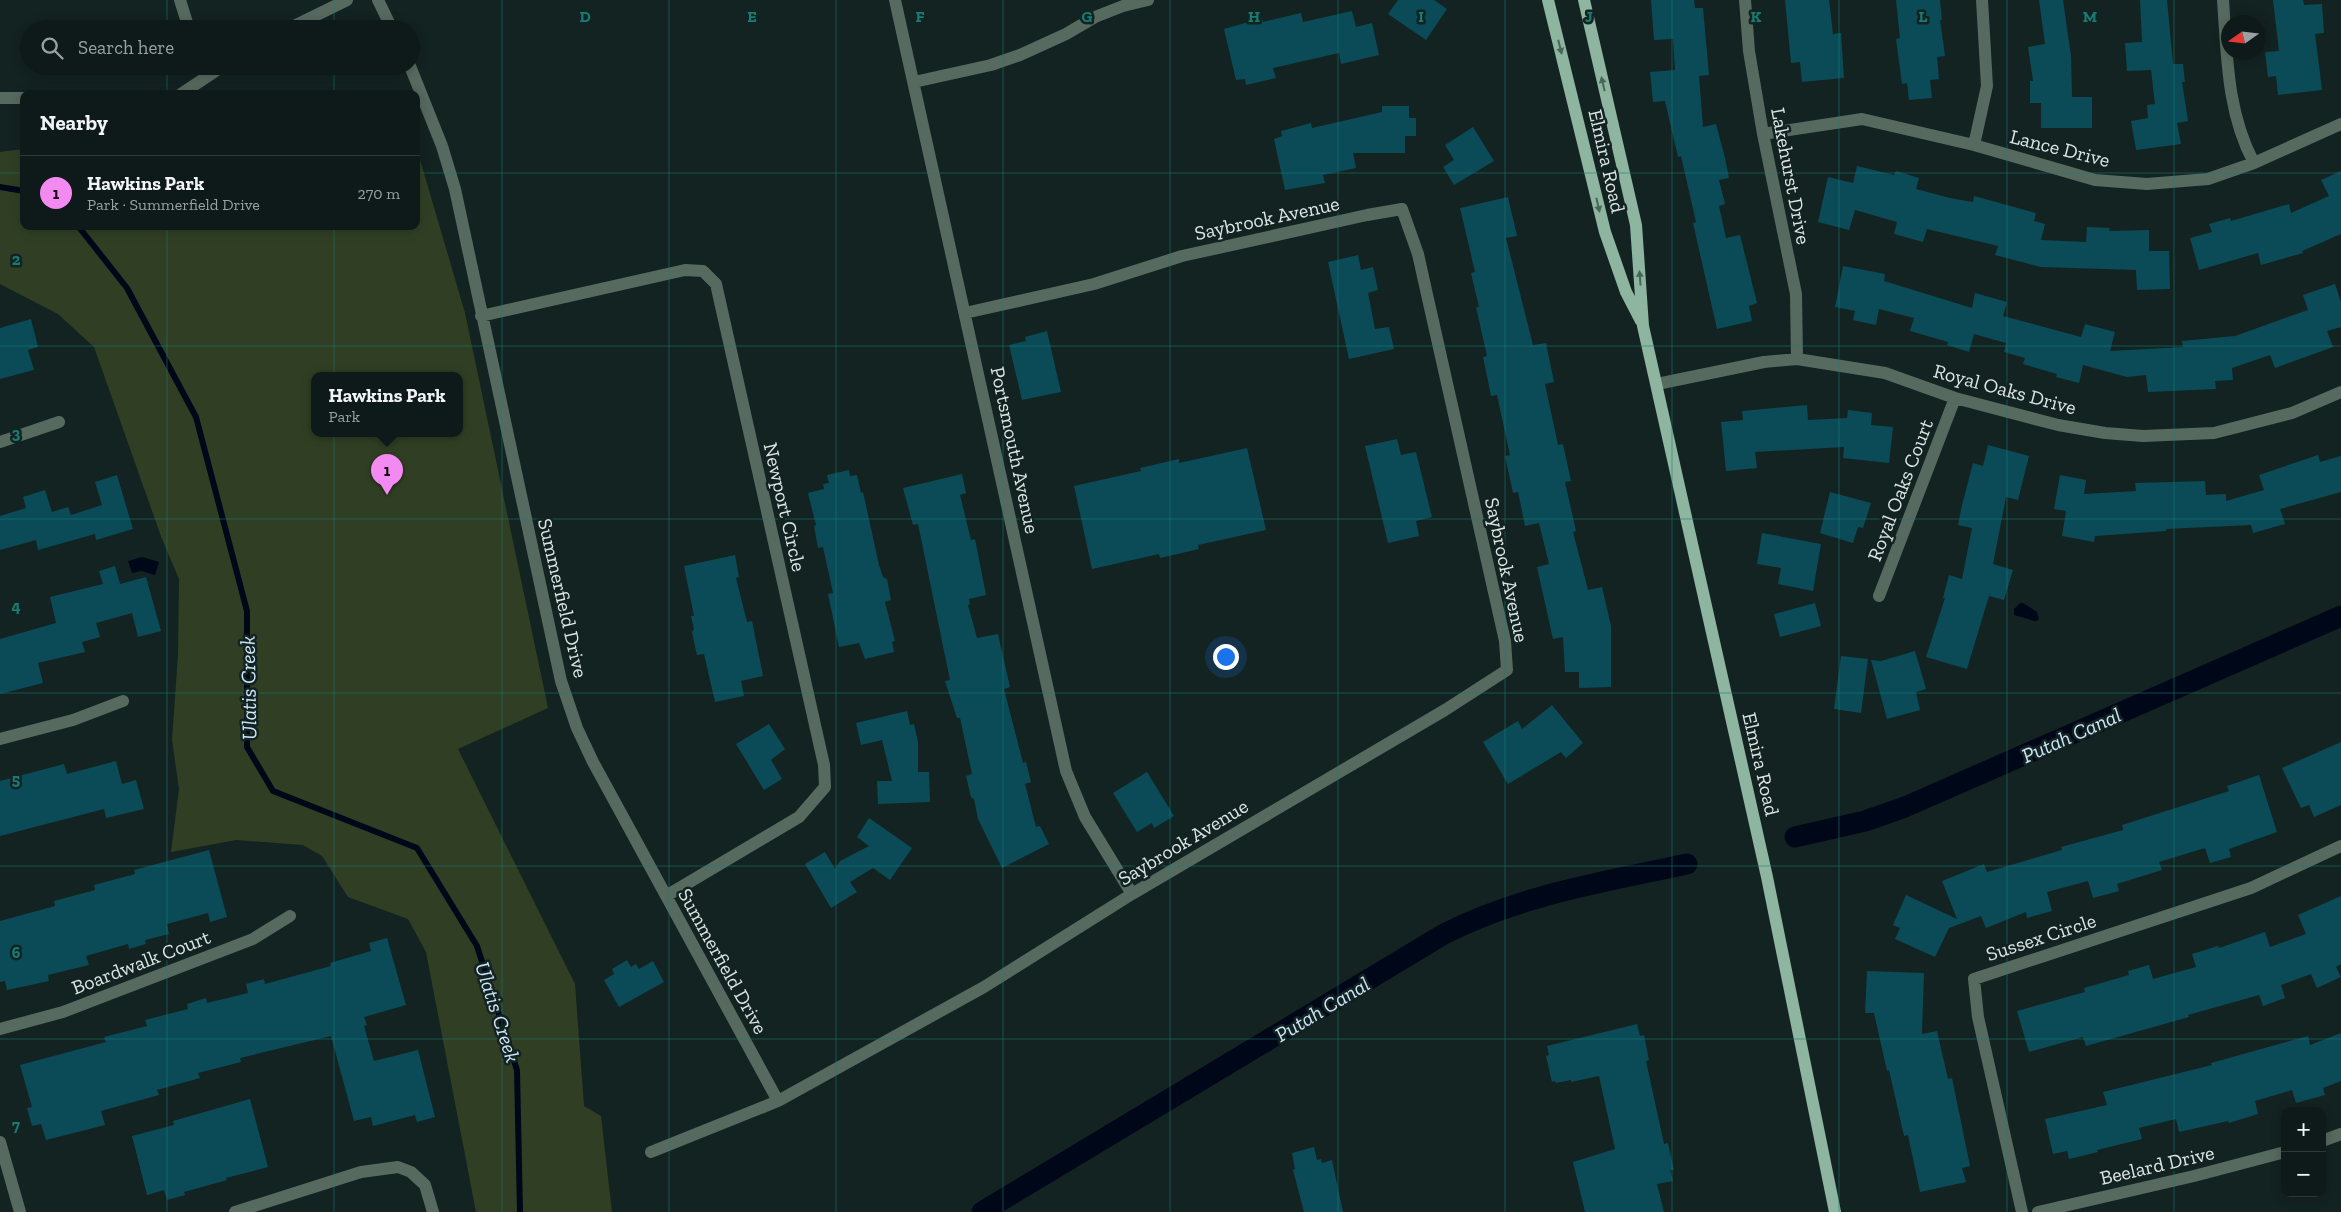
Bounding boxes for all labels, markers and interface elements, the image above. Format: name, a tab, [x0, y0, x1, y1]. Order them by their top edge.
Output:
text: D	[579, 7, 591, 26]
text: E	[747, 7, 757, 26]
text: F	[915, 7, 925, 26]
text: G	[1082, 7, 1093, 26]
text: H	[1248, 7, 1260, 26]
text: I	[1418, 7, 1424, 26]
text: J	[1585, 7, 1593, 26]
text: K	[1751, 7, 1762, 26]
text: L	[1919, 7, 1928, 26]
text: M	[2083, 7, 2097, 26]
north arrow	[2221, 15, 2266, 60]
search box	[20, 20, 420, 75]
icon: search	[38, 34, 66, 62]
text: Search here	[78, 36, 174, 59]
one-way arrow	[1556, 40, 1564, 55]
one-way arrow	[1599, 77, 1607, 92]
street label: Lakehurst Drive	[1766, 106, 1816, 246]
street label: Elmira Road	[1583, 107, 1631, 215]
text: Nearby	[40, 110, 108, 135]
street label: Lance Drive	[2007, 124, 2113, 172]
text: Hawkins Park	[87, 172, 204, 195]
text: 1	[53, 184, 59, 203]
text: 270 m	[358, 184, 400, 203]
street label: Saybrook Avenue	[1192, 191, 1342, 245]
text: Park · Summerfield Drive	[87, 195, 260, 214]
one-way arrow	[1594, 198, 1602, 213]
text: 2	[12, 250, 21, 269]
one-way arrow	[1636, 270, 1644, 286]
street label: Royal Oaks Drive	[1931, 358, 2079, 420]
street label: Portsmouth Avenue	[986, 364, 1044, 536]
popup	[311, 372, 463, 437]
text: Hawkins Park	[328, 384, 446, 407]
text: Park	[328, 407, 360, 426]
street label: Royal Oaks Court	[1862, 415, 1938, 564]
text: 3	[12, 424, 21, 443]
street label: Newport Circle	[759, 440, 811, 574]
pin: 1	[371, 454, 403, 495]
street label: Saybrook Avenue	[1480, 495, 1534, 645]
street label: Summerfield Drive	[533, 516, 593, 680]
text: 4	[11, 597, 21, 616]
water label: Ulatis Creek	[235, 636, 261, 740]
your location	[1213, 644, 1239, 670]
water label: Putah Canal	[2017, 702, 2125, 768]
street label: Elmira Road	[1737, 710, 1785, 818]
text: 5	[12, 770, 20, 789]
street label: Saybrook Avenue	[1114, 794, 1252, 890]
street label: Summerfield Drive	[673, 884, 773, 1038]
street label: Sussex Circle	[1983, 908, 2099, 966]
street label: Boardwalk Court	[68, 924, 214, 999]
text: 6	[12, 943, 21, 962]
water label: Ulatis Creek	[470, 959, 526, 1065]
water label: Putah Canal	[1270, 971, 1374, 1047]
map controls	[2281, 1107, 2326, 1197]
button: +	[2281, 1107, 2326, 1152]
text: 7	[12, 1116, 20, 1135]
street label: Beelard Drive	[2097, 1140, 2217, 1190]
button: −	[2281, 1152, 2326, 1197]

